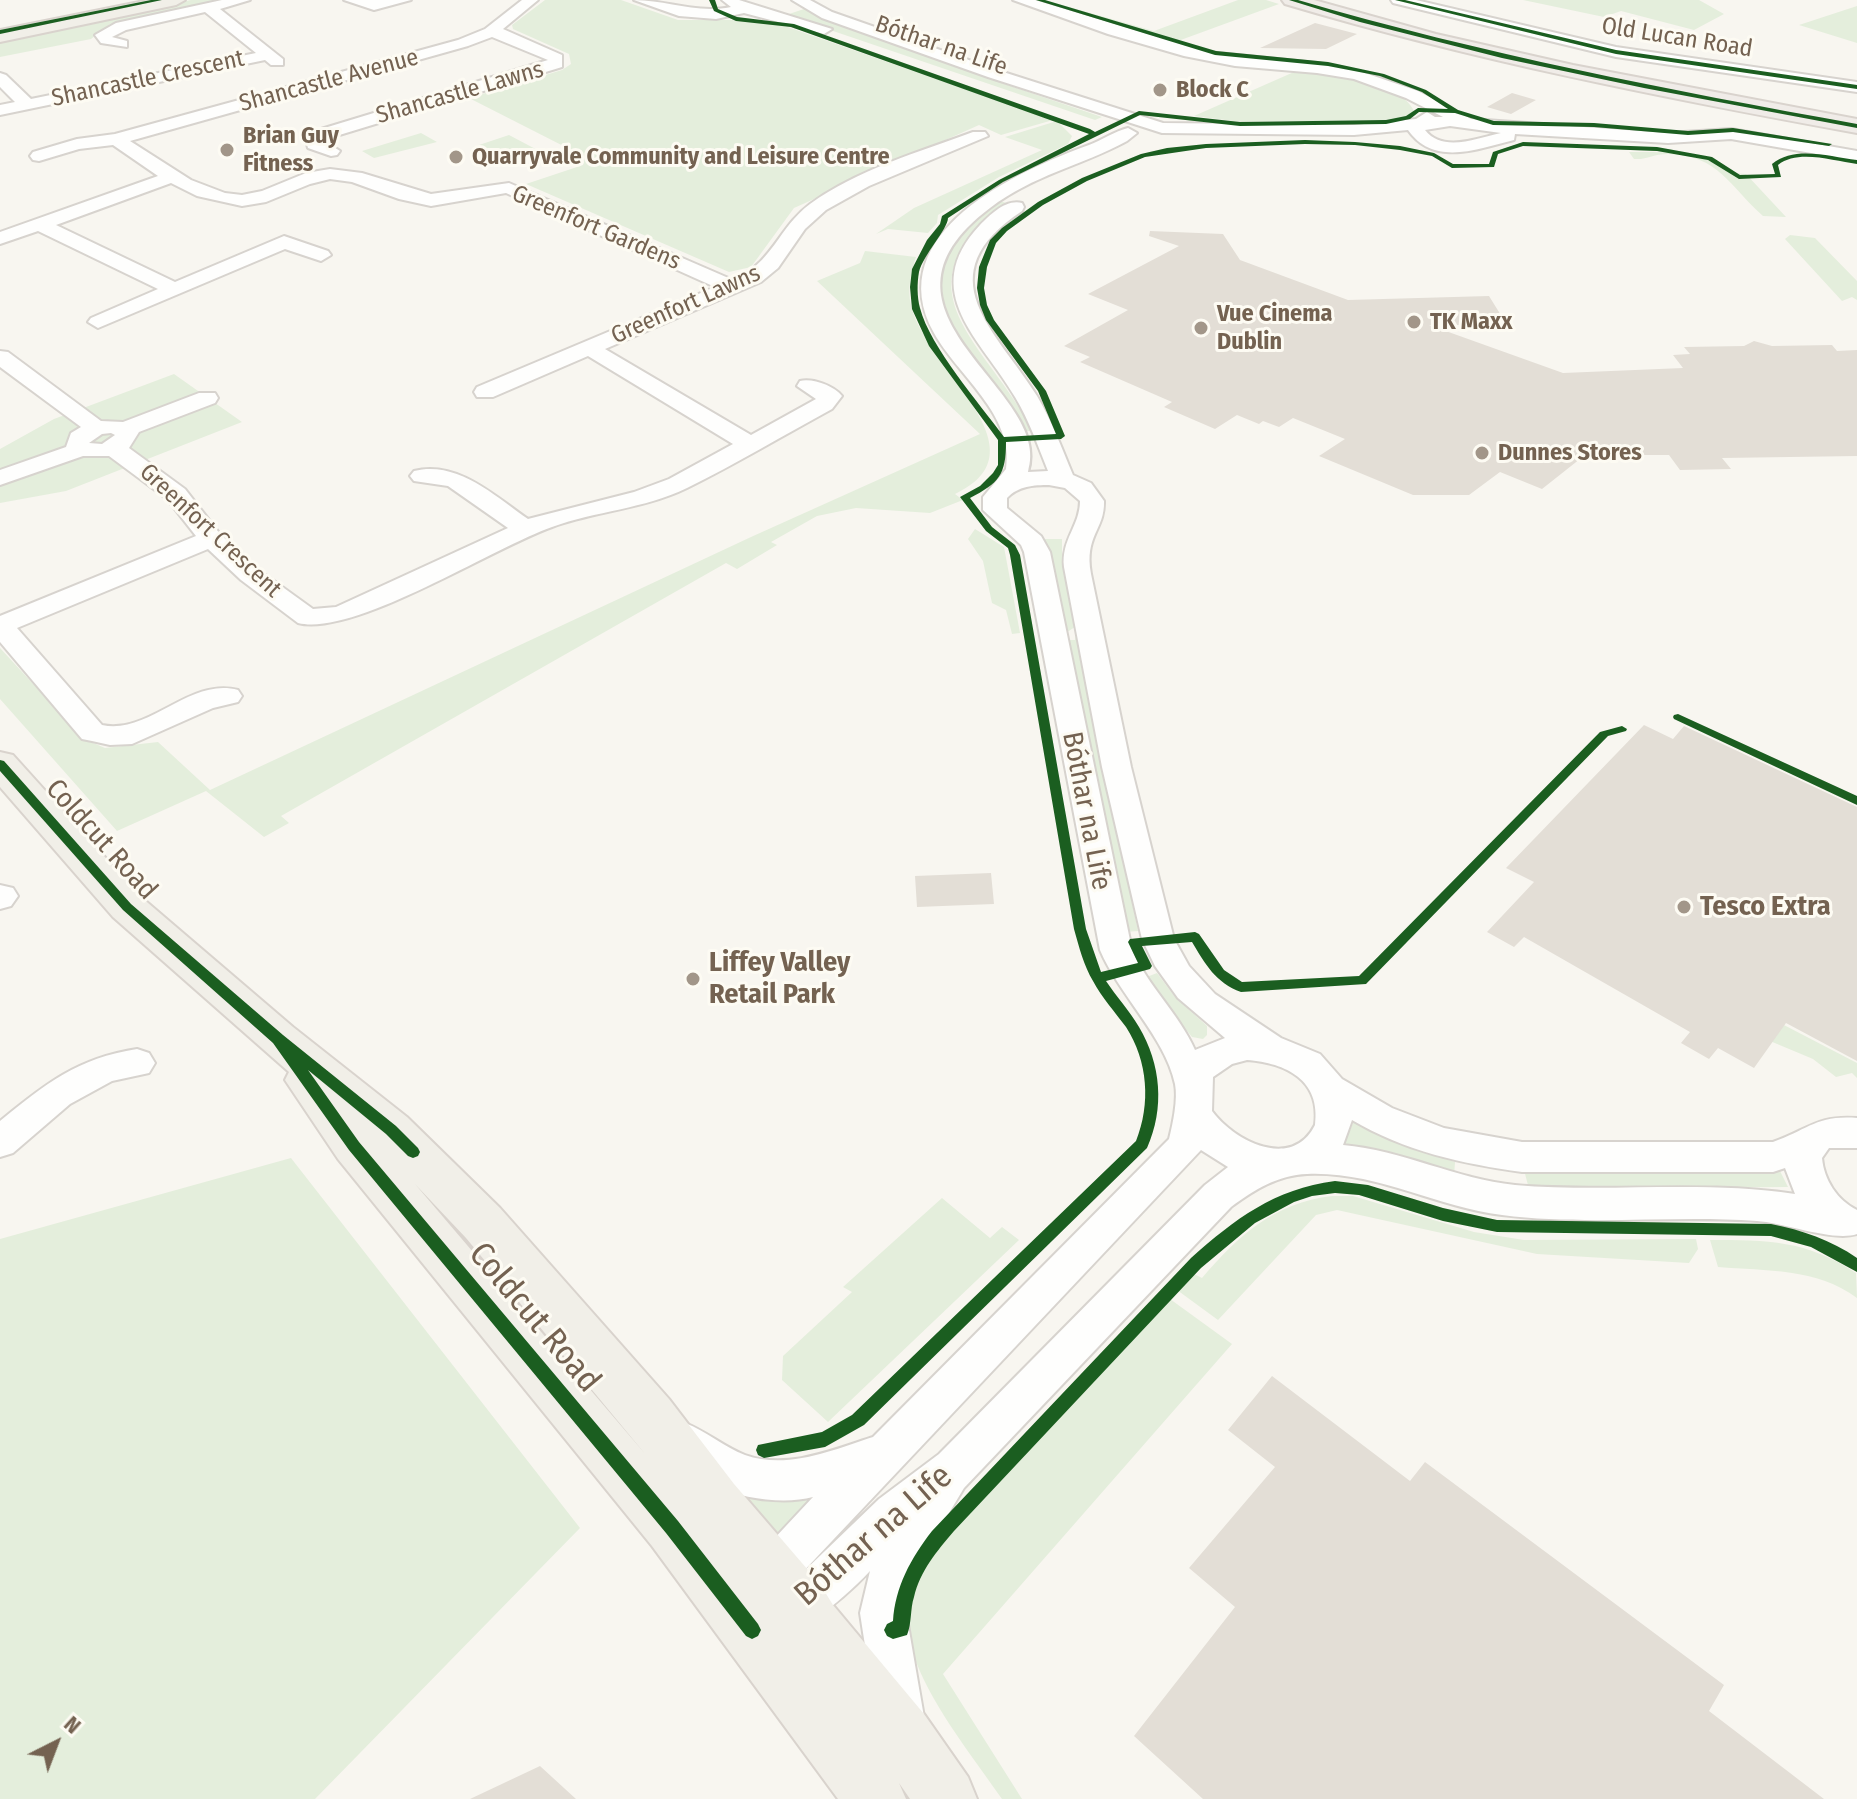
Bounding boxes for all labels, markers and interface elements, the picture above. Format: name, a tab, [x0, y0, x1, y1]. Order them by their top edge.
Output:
street label: Bóthar na Life	[871, 10, 1011, 82]
street label: Old Lucan Road	[1599, 12, 1755, 64]
street label: Shancastle Avenue	[236, 43, 422, 119]
street label: Shancastle Crescent	[49, 45, 247, 113]
street label: Shancastle Lawns	[373, 55, 547, 131]
place label: Block C	[1176, 76, 1249, 104]
marker: Block C	[1151, 81, 1169, 99]
place label: Brian Guy Fitness	[243, 122, 339, 178]
marker: Brian Guy Fitness	[218, 141, 236, 159]
place label: Quarryvale Community and Leisure Centre	[472, 143, 890, 171]
marker: Quarryvale Community and Leisure Centre	[447, 148, 465, 166]
street label: Greenfort Gardens	[507, 180, 685, 276]
street label: Greenfort Lawns	[607, 259, 765, 351]
place label: Vue Cinema Dublin	[1217, 300, 1333, 356]
place label: TK Maxx	[1430, 308, 1512, 336]
marker: TK Maxx	[1405, 313, 1423, 331]
marker: Vue Cinema Dublin	[1192, 319, 1210, 337]
place label: Dunnes Stores	[1498, 439, 1642, 467]
marker: Dunnes Stores	[1473, 444, 1491, 462]
street label: Greenfort Crescent	[133, 458, 287, 604]
street label: Bóthar na Life	[1054, 729, 1118, 893]
street label: Coldcut Road	[38, 773, 164, 907]
place label: Tesco Extra	[1700, 890, 1831, 924]
marker: Tesco Extra	[1675, 898, 1693, 916]
place label: Liffey Valley Retail Park	[709, 946, 850, 1012]
marker: Liffey Valley Retail Park	[684, 970, 702, 988]
street label: Coldcut Road	[460, 1235, 608, 1401]
street label: Bóthar na Life	[787, 1457, 961, 1615]
north arrow	[16, 1703, 96, 1783]
text: N	[58, 1710, 86, 1739]

